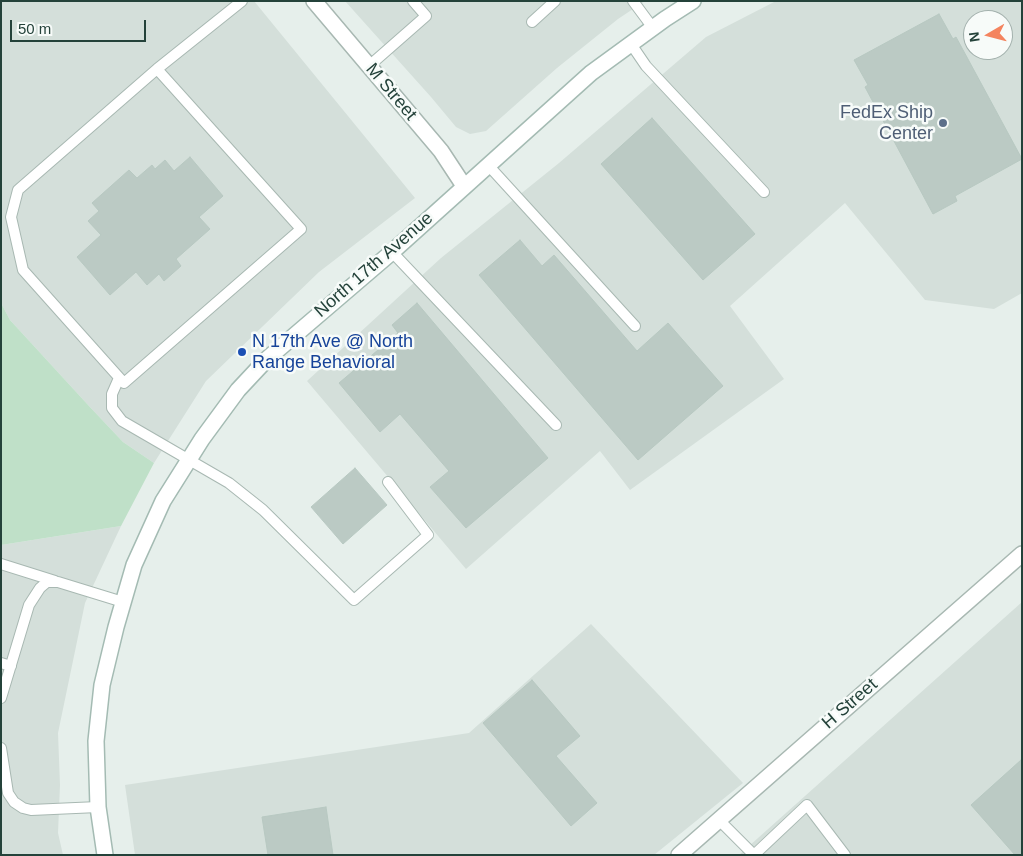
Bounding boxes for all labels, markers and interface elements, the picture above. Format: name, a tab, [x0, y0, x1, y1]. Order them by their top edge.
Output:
scale bar	[12, 10, 149, 42]
north arrow	[963, 10, 1013, 60]
text: 50 m	[18, 20, 51, 37]
text: N	[966, 31, 983, 43]
street label: M Street	[361, 59, 421, 125]
place label: FedEx Ship Center	[840, 102, 933, 144]
marker: FedEx Ship Center	[937, 117, 949, 129]
street label: North 17th Avenue	[310, 208, 438, 322]
place label: N 17th Ave @ North Range Behavioral	[252, 331, 413, 374]
marker: N 17th Ave @ North Range Behavioral	[236, 346, 248, 358]
street label: H Street	[818, 674, 882, 734]

